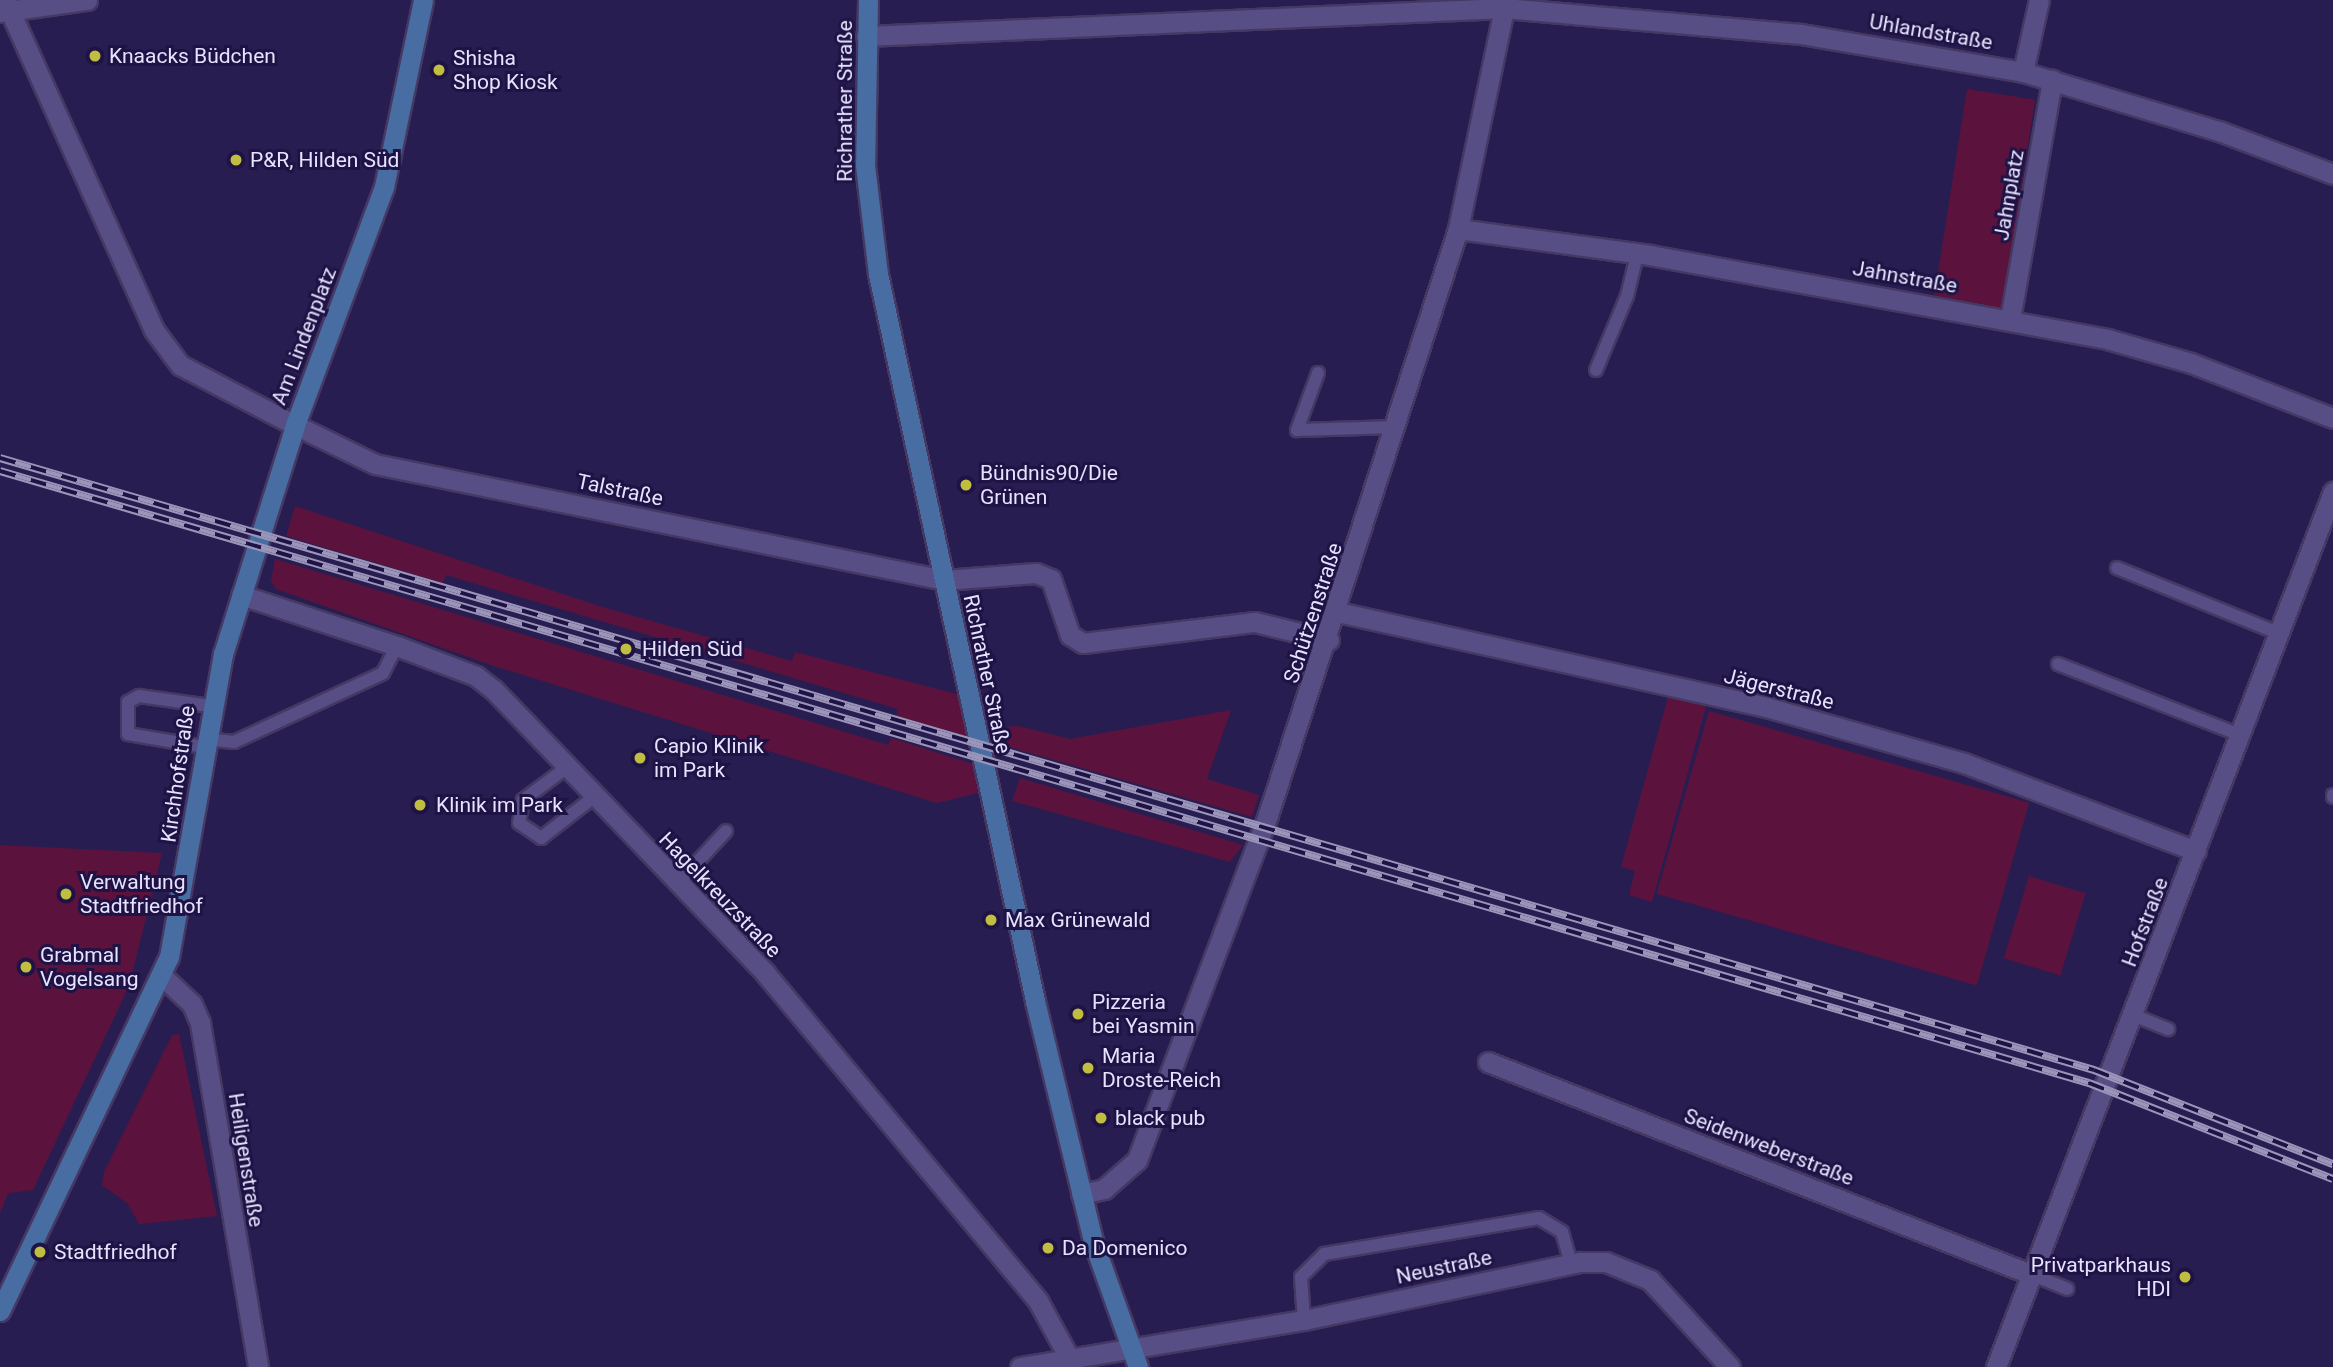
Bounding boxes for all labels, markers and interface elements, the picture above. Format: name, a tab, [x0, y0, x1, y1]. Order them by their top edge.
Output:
street label: Uhlandstraße	[1867, 9, 1995, 55]
street label: Richrather Straße	[832, 20, 858, 182]
place label: Knaacks Büdchen	[109, 43, 276, 69]
place label: Shisha Shop Kiosk	[453, 45, 558, 95]
marker: Knaacks Büdchen	[87, 48, 103, 64]
marker: Shisha Shop Kiosk	[431, 62, 447, 78]
place label: P&R, Hilden Süd	[250, 147, 399, 173]
street label: Jahnplatz	[1989, 148, 2029, 242]
marker: P&R, Hilden Süd	[228, 152, 244, 168]
street label: Jahnstraße	[1851, 255, 1959, 299]
street label: Am Lindenplatz	[266, 264, 342, 408]
place label: Bündnis90/Die Grünen	[980, 460, 1118, 510]
street label: Talstraße	[575, 469, 665, 511]
marker: Bündnis90/Die Grünen	[958, 477, 974, 493]
street label: Schützenstraße	[1278, 540, 1348, 686]
street label: Richrather Straße	[958, 592, 1016, 756]
place label: Hilden Süd	[642, 636, 743, 662]
marker: Hilden Süd	[616, 639, 636, 659]
street label: Jägerstraße	[1721, 663, 1837, 715]
street label: Kirchhofstraße	[156, 704, 200, 844]
place label: Capio Klinik im Park	[654, 733, 764, 783]
marker: Capio Klinik im Park	[632, 750, 648, 766]
place label: Klinik im Park	[436, 792, 563, 818]
marker: Klinik im Park	[410, 795, 430, 815]
street label: Hagelkreuzstraße	[654, 827, 786, 963]
place label: Verwaltung Stadtfriedhof	[80, 869, 203, 919]
street label: Hofstraße	[2116, 874, 2174, 970]
marker: Verwaltung Stadtfriedhof	[58, 886, 74, 902]
place label: Max Grünewald	[1005, 907, 1150, 933]
marker: Max Grünewald	[983, 912, 999, 928]
place label: Grabmal Vogelsang	[40, 942, 139, 992]
marker: Grabmal Vogelsang	[18, 959, 34, 975]
place label: Pizzeria bei Yasmin	[1092, 989, 1194, 1039]
marker: Pizzeria bei Yasmin	[1070, 1006, 1086, 1022]
place label: Maria Droste-Reich	[1102, 1043, 1221, 1093]
marker: Maria Droste-Reich	[1080, 1060, 1096, 1076]
street label: Heiligenstraße	[223, 1091, 269, 1229]
street label: Seidenweberstraße	[1681, 1103, 1857, 1191]
place label: black pub	[1115, 1105, 1205, 1131]
marker: black pub	[1093, 1110, 1109, 1126]
place label: Da Domenico	[1062, 1235, 1187, 1261]
place label: Stadtfriedhof	[54, 1239, 177, 1265]
marker: Da Domenico	[1040, 1240, 1056, 1256]
marker: Stadtfriedhof	[32, 1244, 48, 1260]
street label: Neustraße	[1394, 1245, 1494, 1289]
place label: Privatparkhaus HDI	[2031, 1252, 2171, 1302]
marker: Privatparkhaus HDI	[2177, 1269, 2193, 1285]

